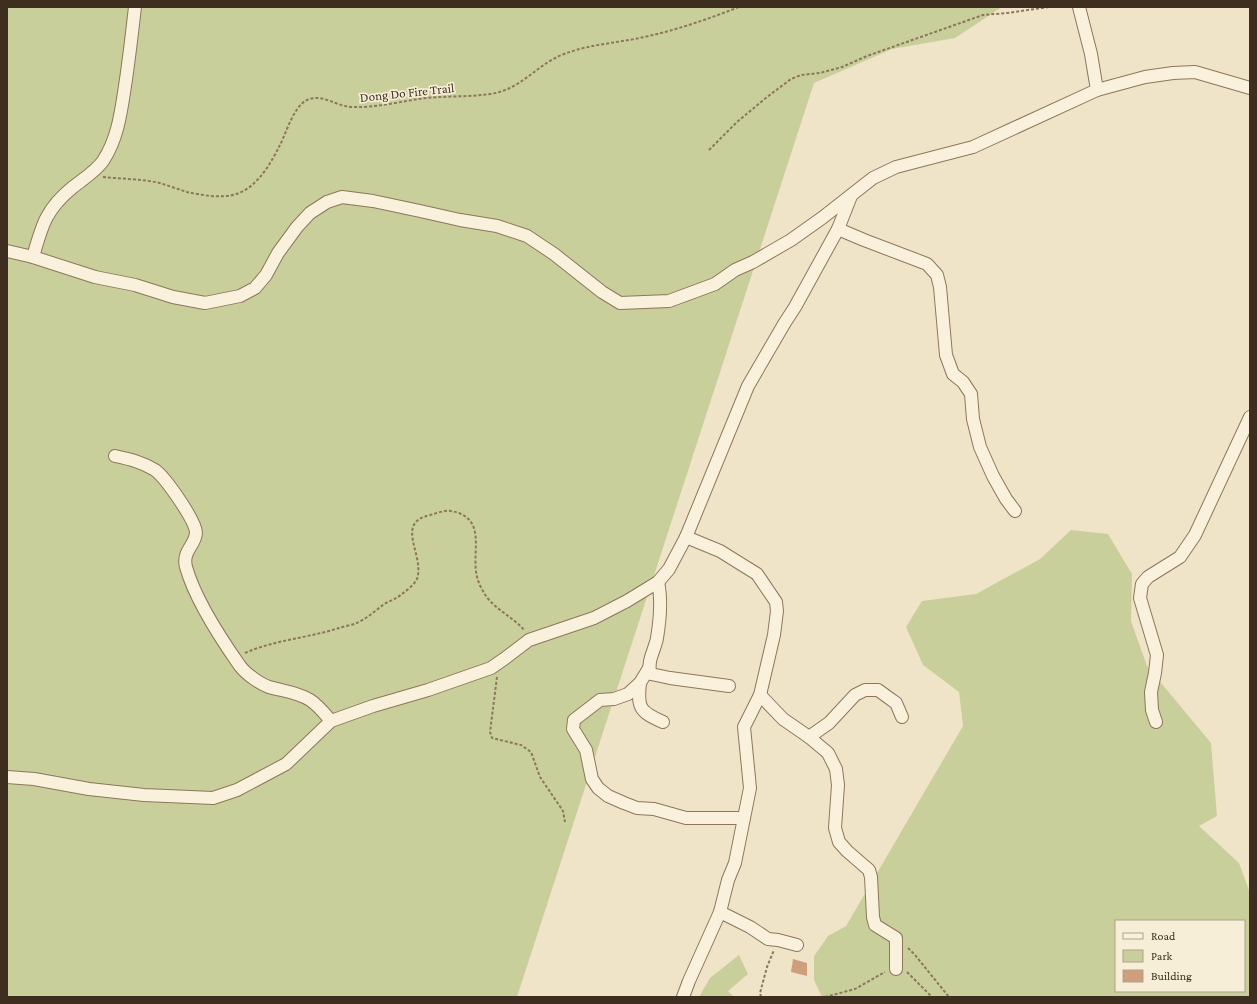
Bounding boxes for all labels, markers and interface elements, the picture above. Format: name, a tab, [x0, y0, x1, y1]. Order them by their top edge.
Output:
street label: Dong Do Fire Trail	[359, 80, 456, 105]
legend	[1115, 920, 1245, 992]
text: Road	[1151, 929, 1176, 943]
text: Park	[1151, 949, 1173, 963]
text: Building	[1151, 969, 1192, 983]

